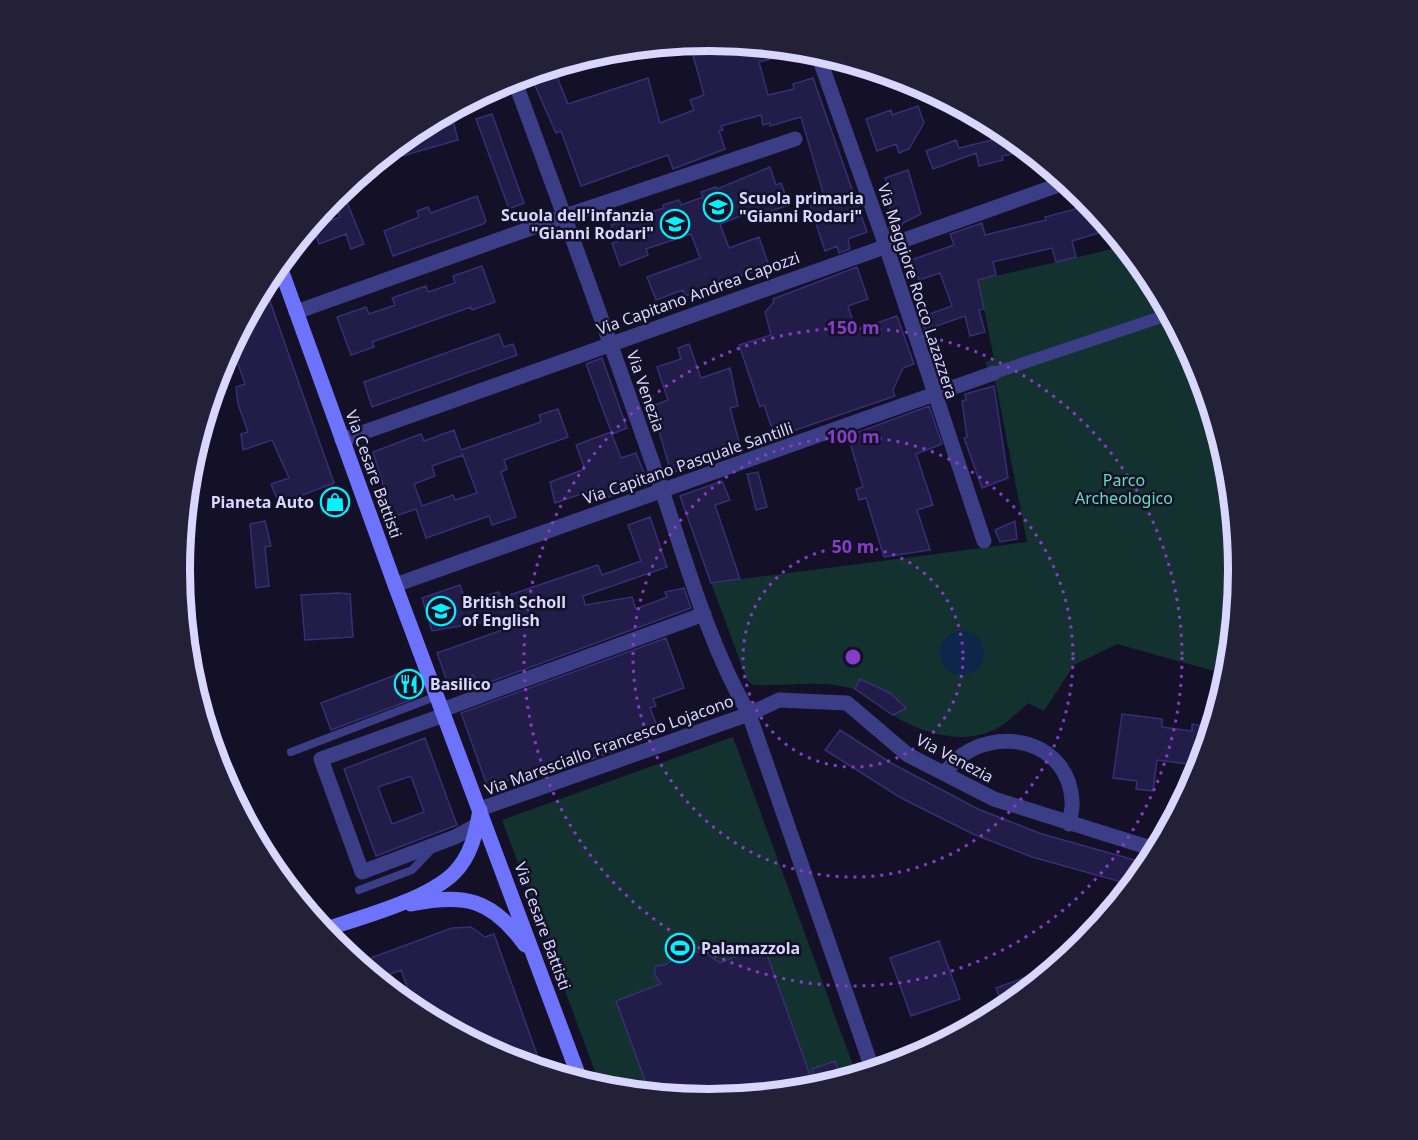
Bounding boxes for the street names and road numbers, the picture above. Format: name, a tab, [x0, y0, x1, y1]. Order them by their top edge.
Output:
street label: Via Maggiore Rocco Lazazzera	[873, 180, 963, 402]
street label: Via Capitano Andrea Capozzi	[593, 246, 803, 340]
street label: Via Venezia	[622, 347, 670, 435]
street label: Via Cesare Battisti	[341, 407, 407, 541]
street label: Via Capitano Pasquale Santilli	[580, 417, 796, 509]
street label: Via Maresciallo Francesco Lojacono	[481, 690, 737, 800]
street label: Via Venezia	[913, 728, 997, 788]
street label: Via Cesare Battisti	[510, 859, 576, 993]

